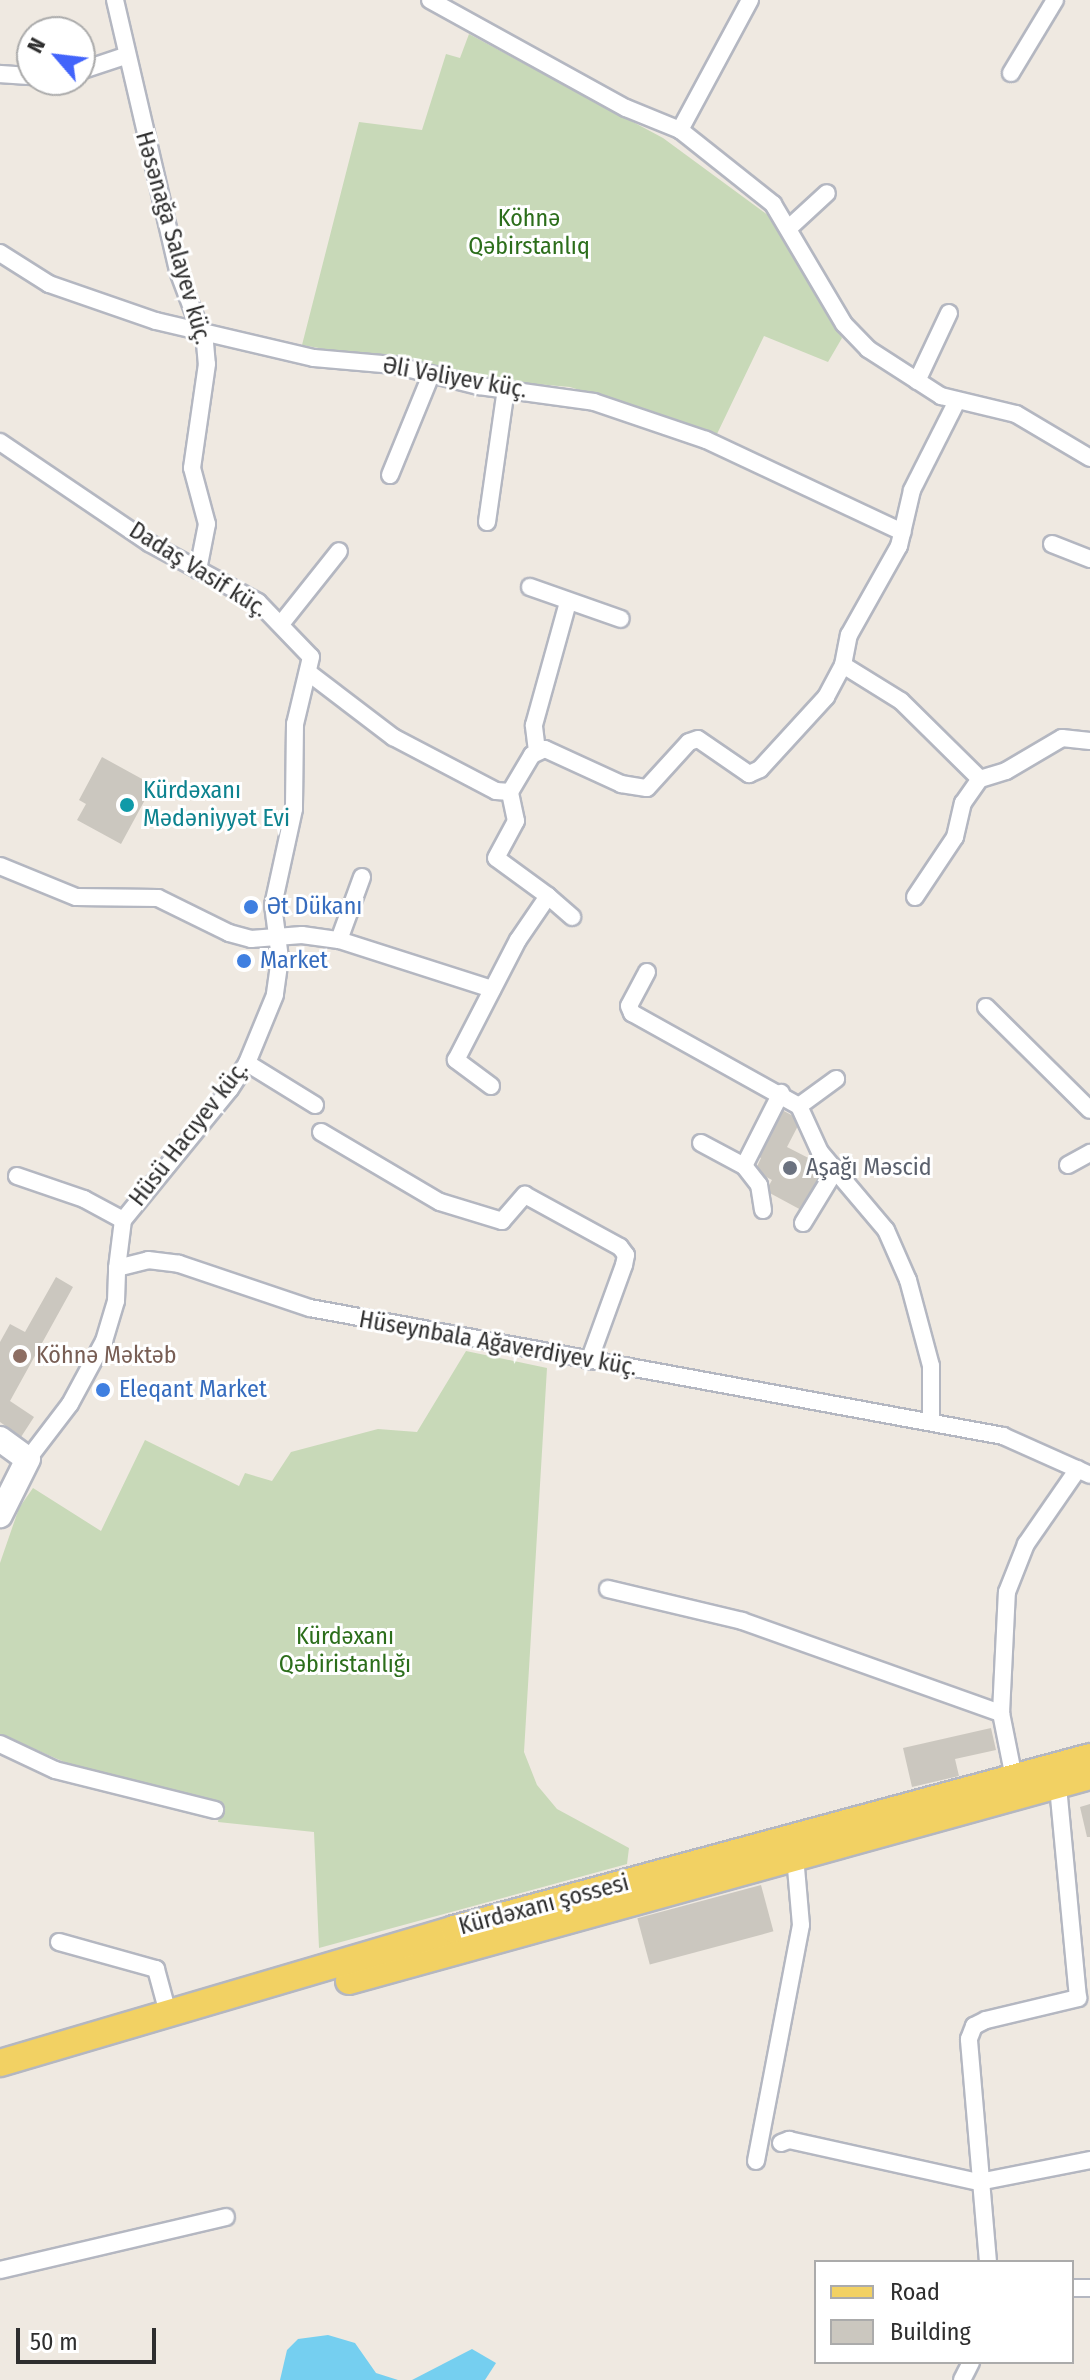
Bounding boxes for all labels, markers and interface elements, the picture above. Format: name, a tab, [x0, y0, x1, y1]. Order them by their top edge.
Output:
north arrow	[16, 16, 96, 96]
text: N	[21, 33, 51, 58]
street label: Həsənağa Salayev küç.	[129, 128, 217, 348]
park label: Köhnə Qəbirstanlıq	[468, 205, 590, 261]
street label: Əli Vəliyev küç.	[381, 351, 529, 405]
street label: Dadaş Vasif küç.	[124, 516, 272, 624]
place label: Kürdəxanı Mədəniyyət Evi	[143, 777, 290, 833]
marker: Kürdəxanı Mədəniyyət Evi	[118, 796, 136, 814]
place label: Ət Dükanı	[267, 893, 362, 921]
marker: Ət Dükanı	[242, 898, 260, 916]
place label: Market	[260, 947, 328, 975]
marker: Market	[235, 952, 253, 970]
street label: Hüsü Hacıyev küç.	[123, 1056, 255, 1212]
place label: Aşağı Məscid	[806, 1154, 932, 1182]
marker: Aşağı Məscid	[781, 1159, 799, 1177]
street label: Hüseynbala Ağaverdiyev küç.	[357, 1305, 639, 1383]
place label: Köhnə Məktəb	[36, 1342, 176, 1370]
marker: Köhnə Məktəb	[11, 1347, 29, 1365]
place label: Eleqant Market	[119, 1376, 267, 1404]
marker: Eleqant Market	[94, 1381, 112, 1399]
park label: Kürdəxanı Qəbiristanlığı	[279, 1623, 411, 1679]
street label: Kürdəxanı şossesi	[456, 1868, 632, 1942]
legend	[814, 2260, 1074, 2364]
text: Road	[890, 2278, 940, 2306]
scale bar	[20, 2312, 160, 2362]
text: Building	[890, 2318, 971, 2346]
text: 50 m	[30, 2328, 78, 2356]

